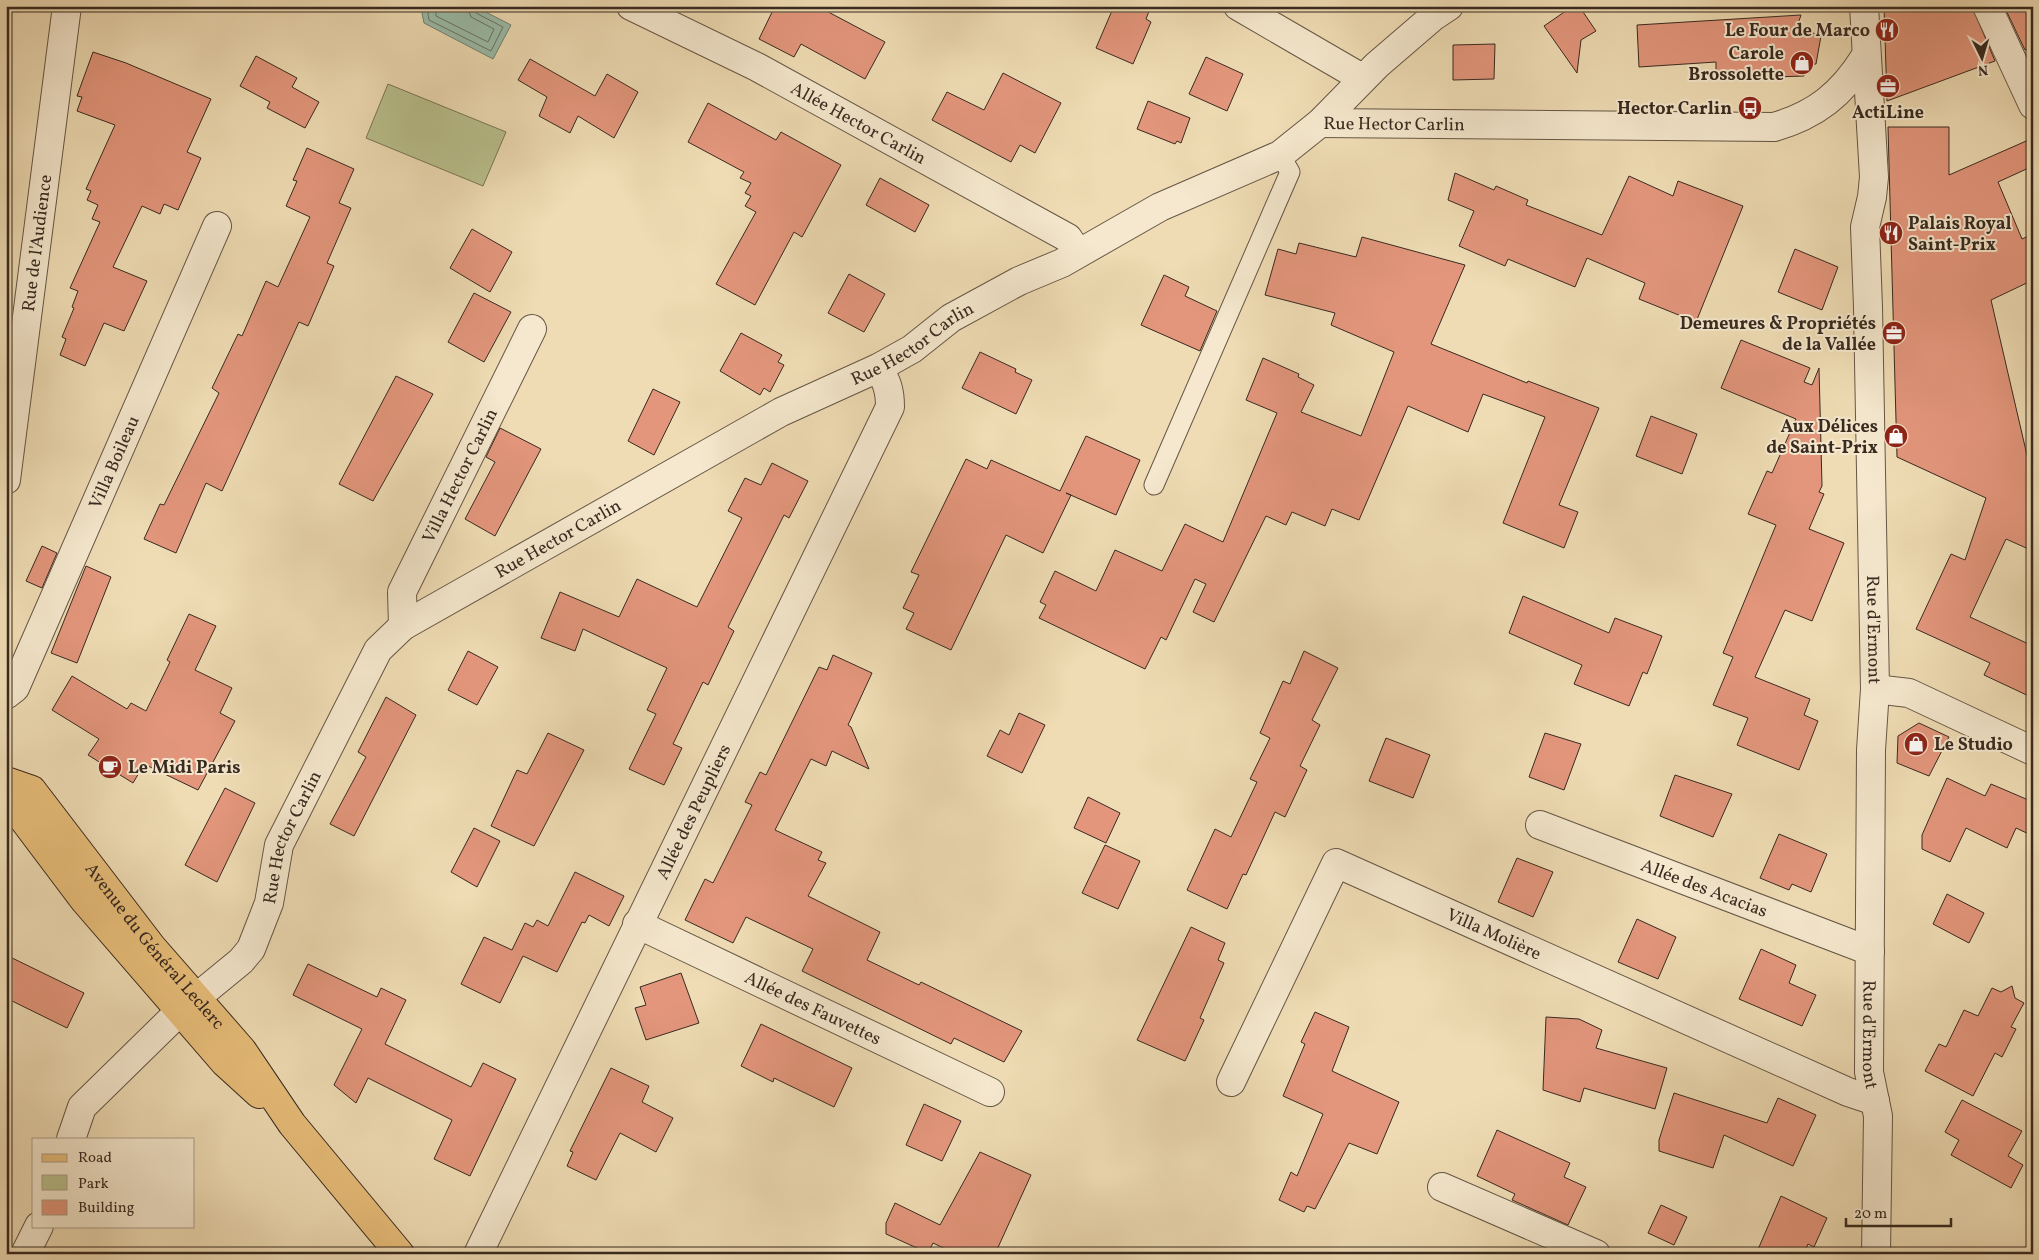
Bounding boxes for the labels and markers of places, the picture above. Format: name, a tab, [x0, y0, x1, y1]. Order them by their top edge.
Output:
restaurant icon: Le Four de Marco	[1874, 17, 1900, 43]
place label: Le Four de Marco	[1725, 19, 1870, 44]
place label: Carole Brossolette	[1688, 42, 1784, 88]
shop icon: Carole Brossolette	[1789, 50, 1815, 76]
office icon: ActiLine	[1875, 73, 1901, 99]
bus stop icon: Hector Carlin	[1737, 95, 1763, 121]
place label: Hector Carlin	[1617, 97, 1732, 122]
place label: ActiLine	[1852, 101, 1924, 126]
place label: Palais Royal Saint-Prix	[1908, 212, 2012, 258]
restaurant icon: Palais Royal Saint-Prix	[1878, 220, 1904, 246]
place label: Demeures & Propriétés de la Vallée	[1680, 312, 1876, 358]
office icon: Demeures & Propriétés de la Vallée	[1881, 320, 1907, 346]
place label: Aux Délices de Saint-Prix	[1766, 415, 1878, 461]
shop icon: Aux Délices de Saint-Prix	[1883, 423, 1909, 449]
shop icon: Le Studio	[1903, 731, 1929, 757]
place label: Le Studio	[1934, 733, 2013, 758]
cafe icon: Le Midi Paris	[97, 754, 123, 780]
place label: Le Midi Paris	[128, 756, 241, 781]

